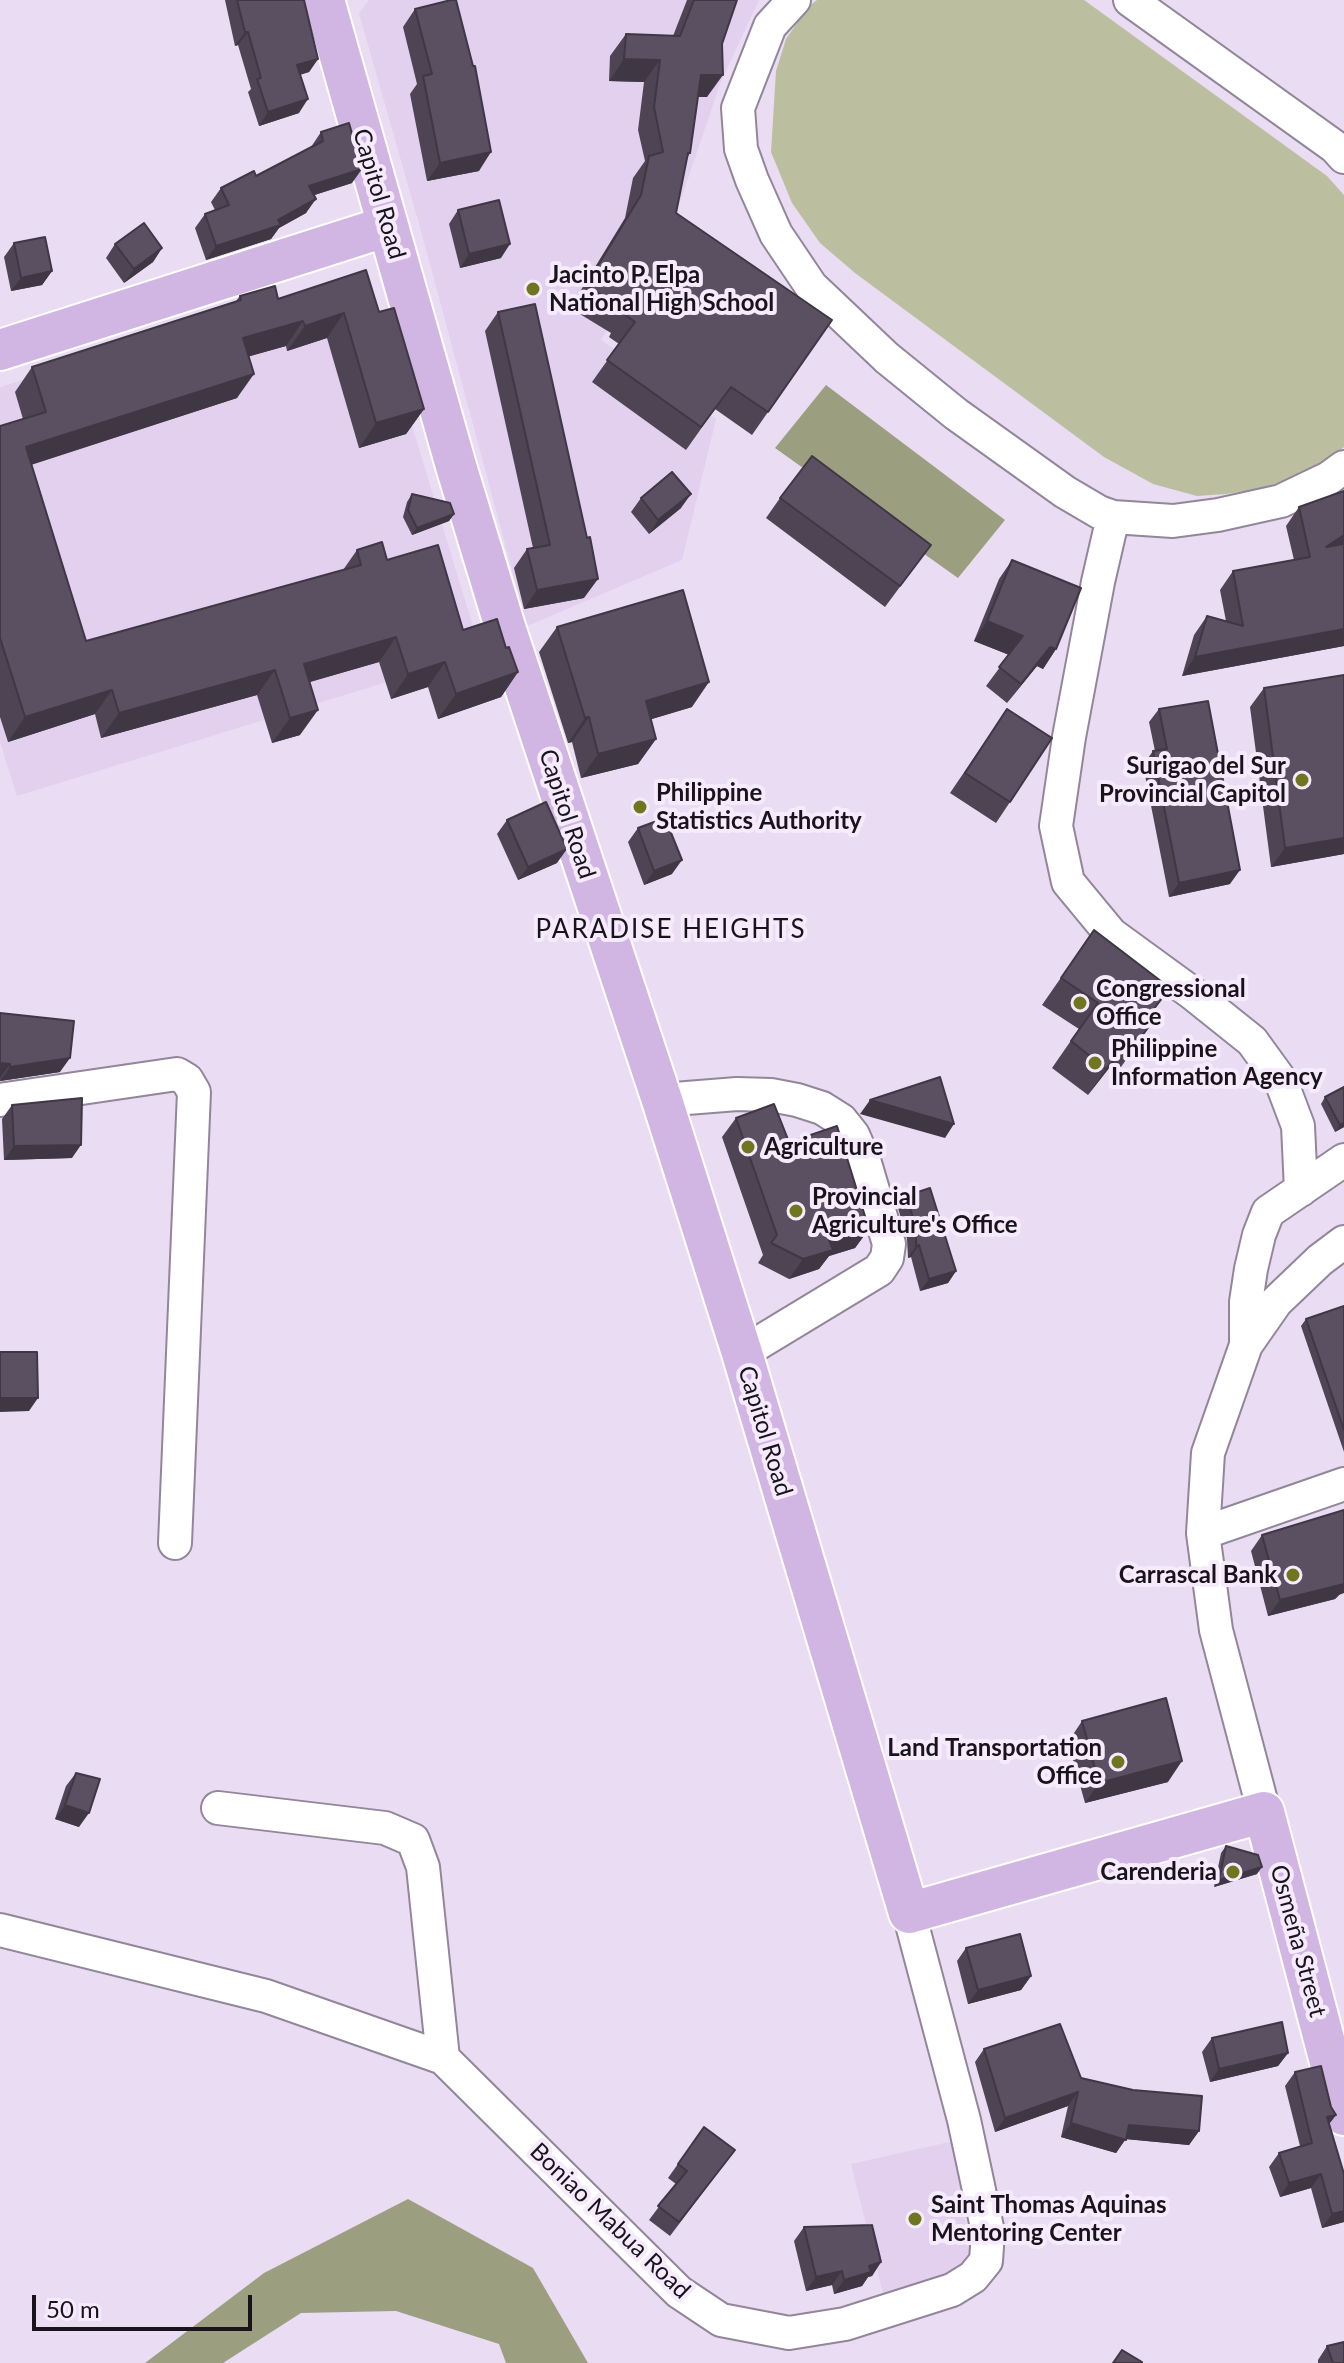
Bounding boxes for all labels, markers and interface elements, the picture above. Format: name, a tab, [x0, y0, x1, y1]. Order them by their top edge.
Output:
street label: Capitol Road	[347, 125, 411, 263]
place label: Jacinto P. Elpa National High School	[549, 261, 774, 317]
marker: Jacinto P. Elpa National High School	[524, 280, 542, 298]
street label: Capitol Road	[533, 746, 601, 882]
place label: Surigao del Sur Provincial Capitol	[1099, 752, 1286, 808]
marker: Surigao del Sur Provincial Capitol	[1293, 771, 1311, 789]
place label: Philippine Statistics Authority	[656, 779, 862, 835]
marker: Philippine Statistics Authority	[631, 798, 649, 816]
district label: PARADISE HEIGHTS	[535, 914, 807, 946]
place label: Congressional Office	[1096, 975, 1246, 1031]
marker: Congressional Office	[1071, 994, 1089, 1012]
place label: Philippine Information Agency	[1111, 1035, 1323, 1091]
marker: Philippine Information Agency	[1086, 1054, 1104, 1072]
place label: Agriculture	[764, 1133, 883, 1161]
marker: Agriculture	[739, 1138, 757, 1156]
place label: Provincial Agriculture's Office	[812, 1183, 1018, 1239]
marker: Provincial Agriculture's Office	[787, 1202, 805, 1220]
street label: Capitol Road	[732, 1363, 798, 1499]
place label: Carrascal Bank	[1119, 1561, 1277, 1589]
marker: Carrascal Bank	[1284, 1566, 1302, 1584]
place label: Land Transportation Office	[887, 1734, 1102, 1790]
marker: Land Transportation Office	[1109, 1753, 1127, 1771]
place label: Carenderia	[1100, 1858, 1217, 1886]
street label: Osmeña Street	[1264, 1862, 1332, 2020]
marker: Carenderia	[1224, 1863, 1242, 1881]
street label: Boniao Mabua Road	[524, 2137, 696, 2305]
place label: Saint Thomas Aquinas Mentoring Center	[931, 2191, 1167, 2247]
marker: Saint Thomas Aquinas Mentoring Center	[906, 2210, 924, 2228]
scale bar	[36, 2279, 256, 2329]
text: 50 m	[46, 2294, 100, 2323]

